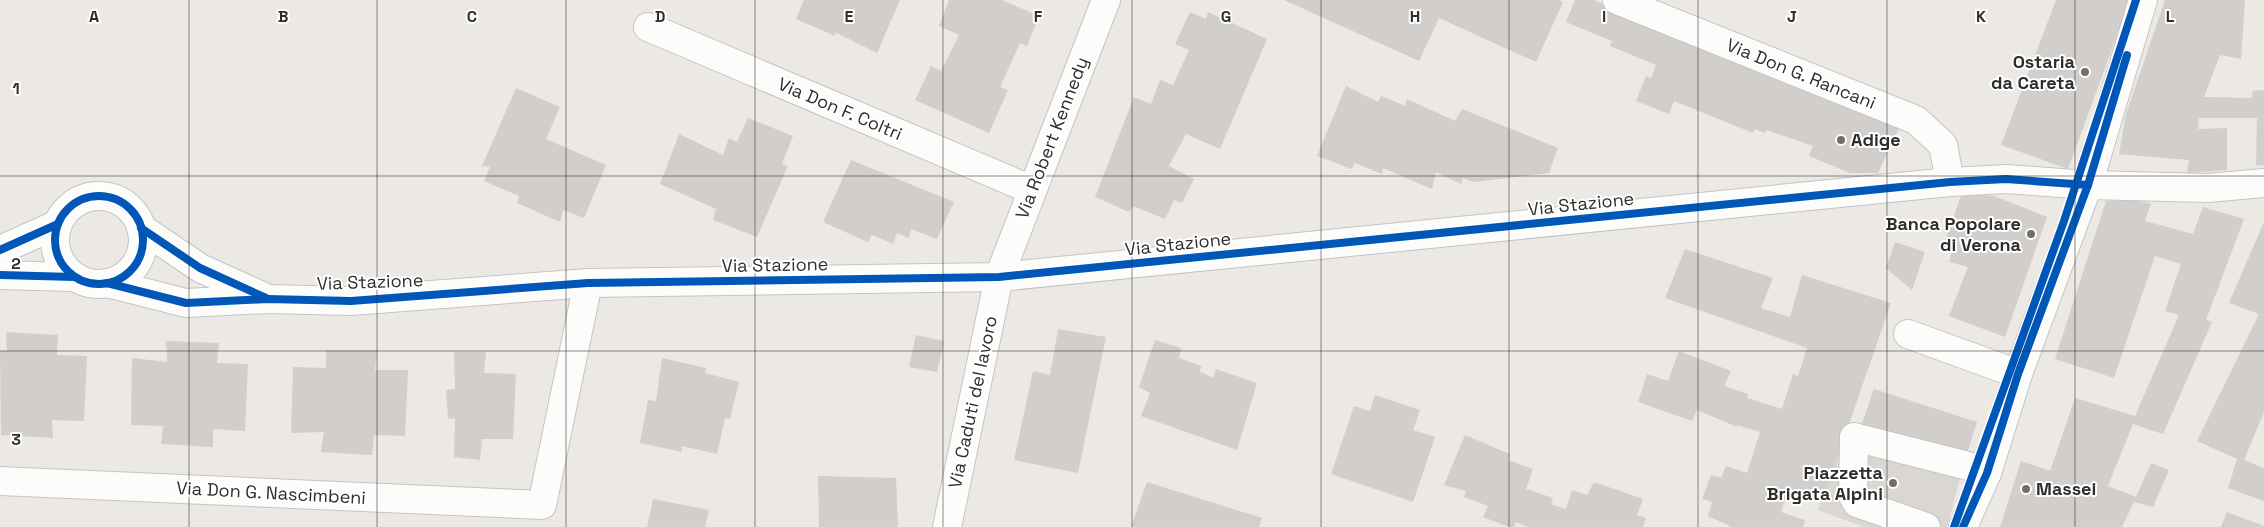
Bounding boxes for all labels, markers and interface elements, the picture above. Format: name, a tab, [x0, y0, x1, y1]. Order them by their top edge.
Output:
text: A	[89, 6, 99, 27]
text: B	[278, 6, 288, 27]
text: C	[467, 6, 477, 27]
text: D	[655, 6, 665, 27]
text: E	[845, 6, 854, 27]
text: F	[1034, 6, 1043, 27]
text: G	[1221, 6, 1231, 27]
text: H	[1410, 6, 1420, 27]
text: I	[1602, 6, 1606, 27]
text: J	[1787, 6, 1797, 27]
text: K	[1976, 6, 1986, 27]
text: L	[2166, 6, 2175, 27]
street label: Via Don G. Rancani	[1723, 33, 1879, 114]
place label: Ostaria da Careta	[1991, 50, 2076, 94]
street label: Via Robert Kennedy	[1010, 54, 1093, 222]
marker: Ostaria da Careta	[2079, 66, 2091, 78]
street label: Via Don F. Coltri	[775, 72, 906, 145]
text: 1	[12, 78, 20, 99]
place label: Adige	[1851, 128, 1901, 151]
marker: Adige	[1835, 134, 1847, 146]
street label: Via Stazione	[1527, 186, 1635, 221]
place label: Banca Popolare di Verona	[1885, 212, 2022, 256]
street label: Via Stazione	[1124, 226, 1232, 261]
marker: Banca Popolare di Verona	[2025, 228, 2037, 240]
street label: Via Stazione	[721, 252, 829, 277]
text: 2	[11, 253, 21, 274]
street label: Via Stazione	[316, 268, 424, 295]
street label: Via Caduti del lavoro	[943, 314, 1002, 490]
text: 3	[11, 429, 21, 450]
place label: Piazzetta Brigata Alpini	[1767, 461, 1884, 505]
street label: Via Don G. Nascimbeni	[176, 476, 366, 509]
marker: Piazzetta Brigata Alpini	[1887, 477, 1899, 489]
place label: Massei	[2036, 477, 2096, 500]
marker: Massei	[2020, 483, 2032, 495]

